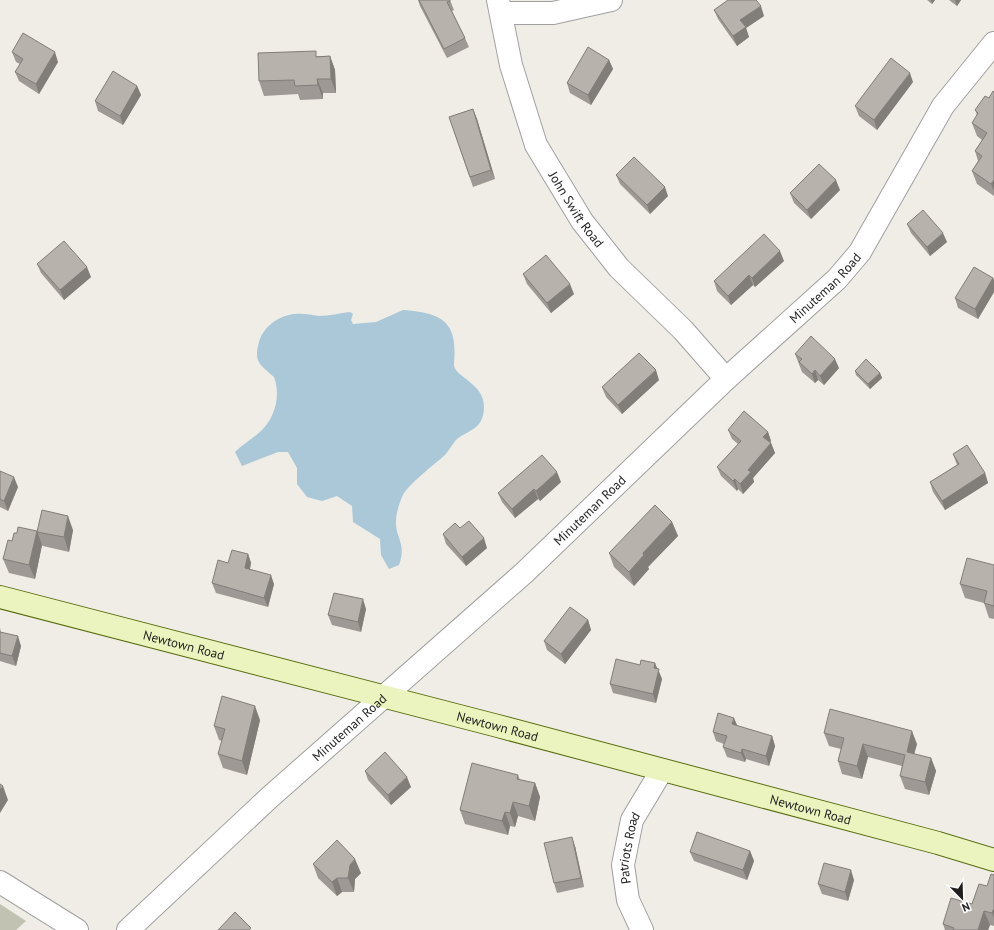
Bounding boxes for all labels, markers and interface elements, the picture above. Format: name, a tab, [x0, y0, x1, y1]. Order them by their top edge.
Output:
street label: John Swift Road	[545, 167, 608, 251]
street label: Minuteman Road	[785, 249, 864, 327]
street label: Minuteman Road	[550, 471, 629, 549]
street label: Newtown Road	[141, 626, 227, 663]
street label: Minuteman Road	[308, 690, 390, 765]
street label: Newtown Road	[455, 707, 540, 745]
street label: Newtown Road	[768, 790, 853, 828]
street label: Patriots Road	[614, 808, 644, 885]
north arrow	[942, 878, 982, 918]
text: N	[960, 899, 972, 915]

